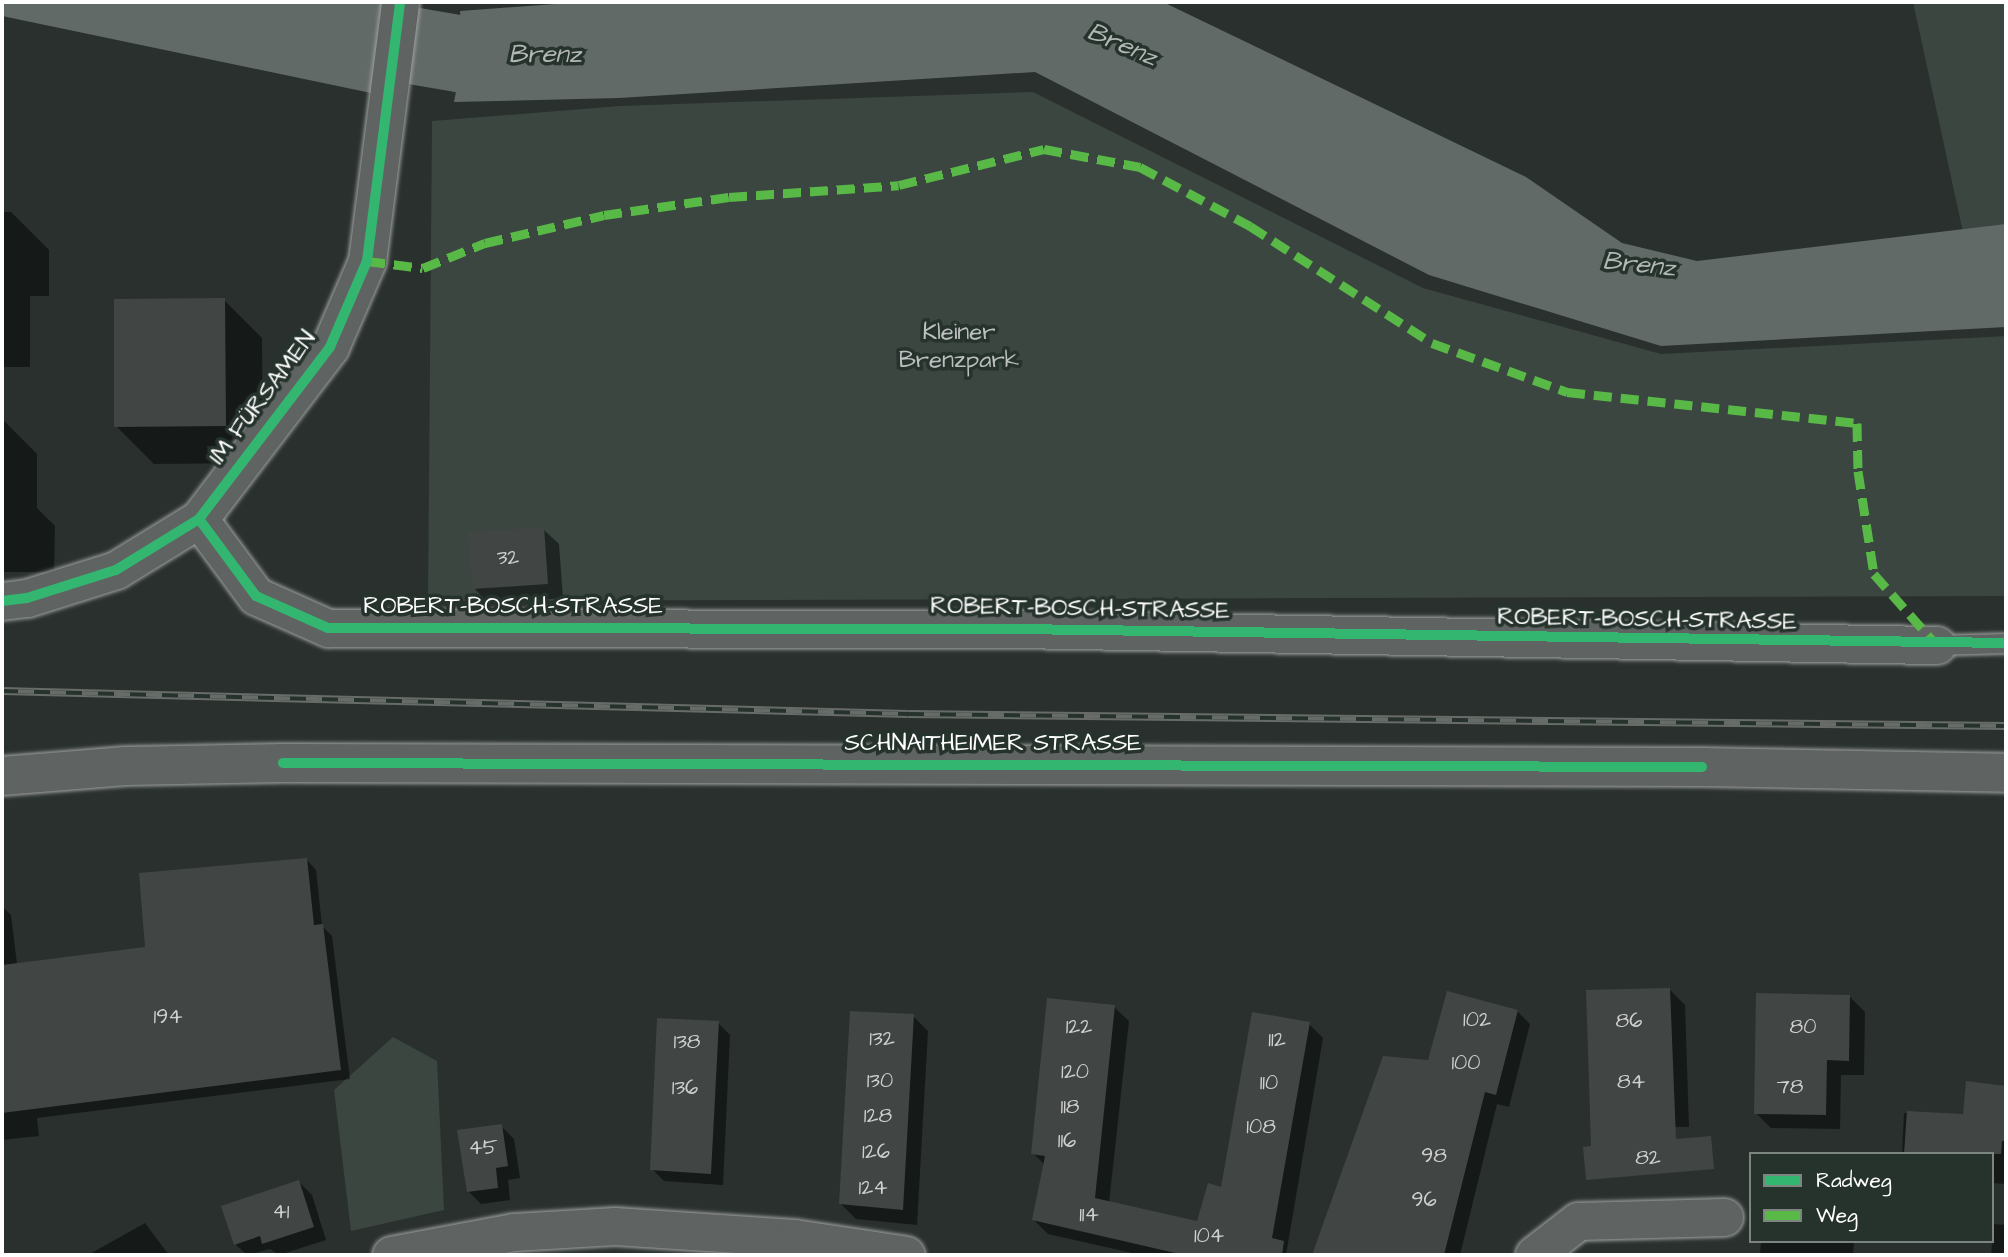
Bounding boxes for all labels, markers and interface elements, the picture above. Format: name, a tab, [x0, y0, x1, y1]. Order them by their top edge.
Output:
water label: Brenz	[1082, 16, 1162, 74]
water label: Brenz	[509, 39, 581, 71]
water label: Brenz	[1601, 246, 1677, 284]
park label: Kleiner Brenzpark	[899, 319, 1019, 375]
street label: IM FÜRSAMEN	[203, 325, 323, 471]
house number: 32	[497, 545, 519, 571]
street label: ROBERT-BOSCH-STRASSE	[930, 592, 1230, 626]
street label: ROBERT-BOSCH-STRASSE	[363, 593, 663, 621]
street label: ROBERT-BOSCH-STRASSE	[1497, 603, 1797, 637]
street label: SCHNAITHEIMER STRASSE	[845, 730, 1142, 758]
house number: 194	[154, 1004, 182, 1030]
house number: 102	[1463, 1007, 1491, 1033]
house number: 86	[1616, 1008, 1642, 1034]
house number: 122	[1066, 1014, 1092, 1040]
house number: 80	[1790, 1014, 1816, 1040]
house number: 132	[869, 1026, 895, 1052]
house number: 112	[1268, 1027, 1286, 1053]
house number: 138	[674, 1029, 700, 1055]
house number: 100	[1451, 1050, 1481, 1076]
house number: 120	[1061, 1059, 1089, 1085]
house number: 130	[867, 1068, 893, 1094]
house number: 84	[1617, 1069, 1645, 1095]
house number: 110	[1260, 1070, 1278, 1096]
house number: 78	[1777, 1074, 1803, 1100]
house number: 136	[672, 1075, 698, 1101]
house number: 118	[1061, 1094, 1079, 1120]
house number: 128	[864, 1103, 892, 1129]
house number: 108	[1246, 1114, 1276, 1140]
house number: 116	[1058, 1128, 1076, 1154]
house number: 45	[468, 1135, 498, 1161]
house number: 126	[862, 1139, 890, 1165]
house number: 98	[1421, 1143, 1447, 1169]
house number: 82	[1635, 1145, 1661, 1171]
legend	[1749, 1152, 1994, 1243]
text: Radweg	[1816, 1166, 1892, 1195]
house number: 124	[859, 1175, 887, 1201]
house number: 96	[1411, 1187, 1437, 1213]
house number: 41	[273, 1199, 289, 1225]
text: Weg	[1816, 1201, 1858, 1230]
house number: 114	[1079, 1202, 1099, 1228]
house number: 104	[1194, 1223, 1224, 1249]

